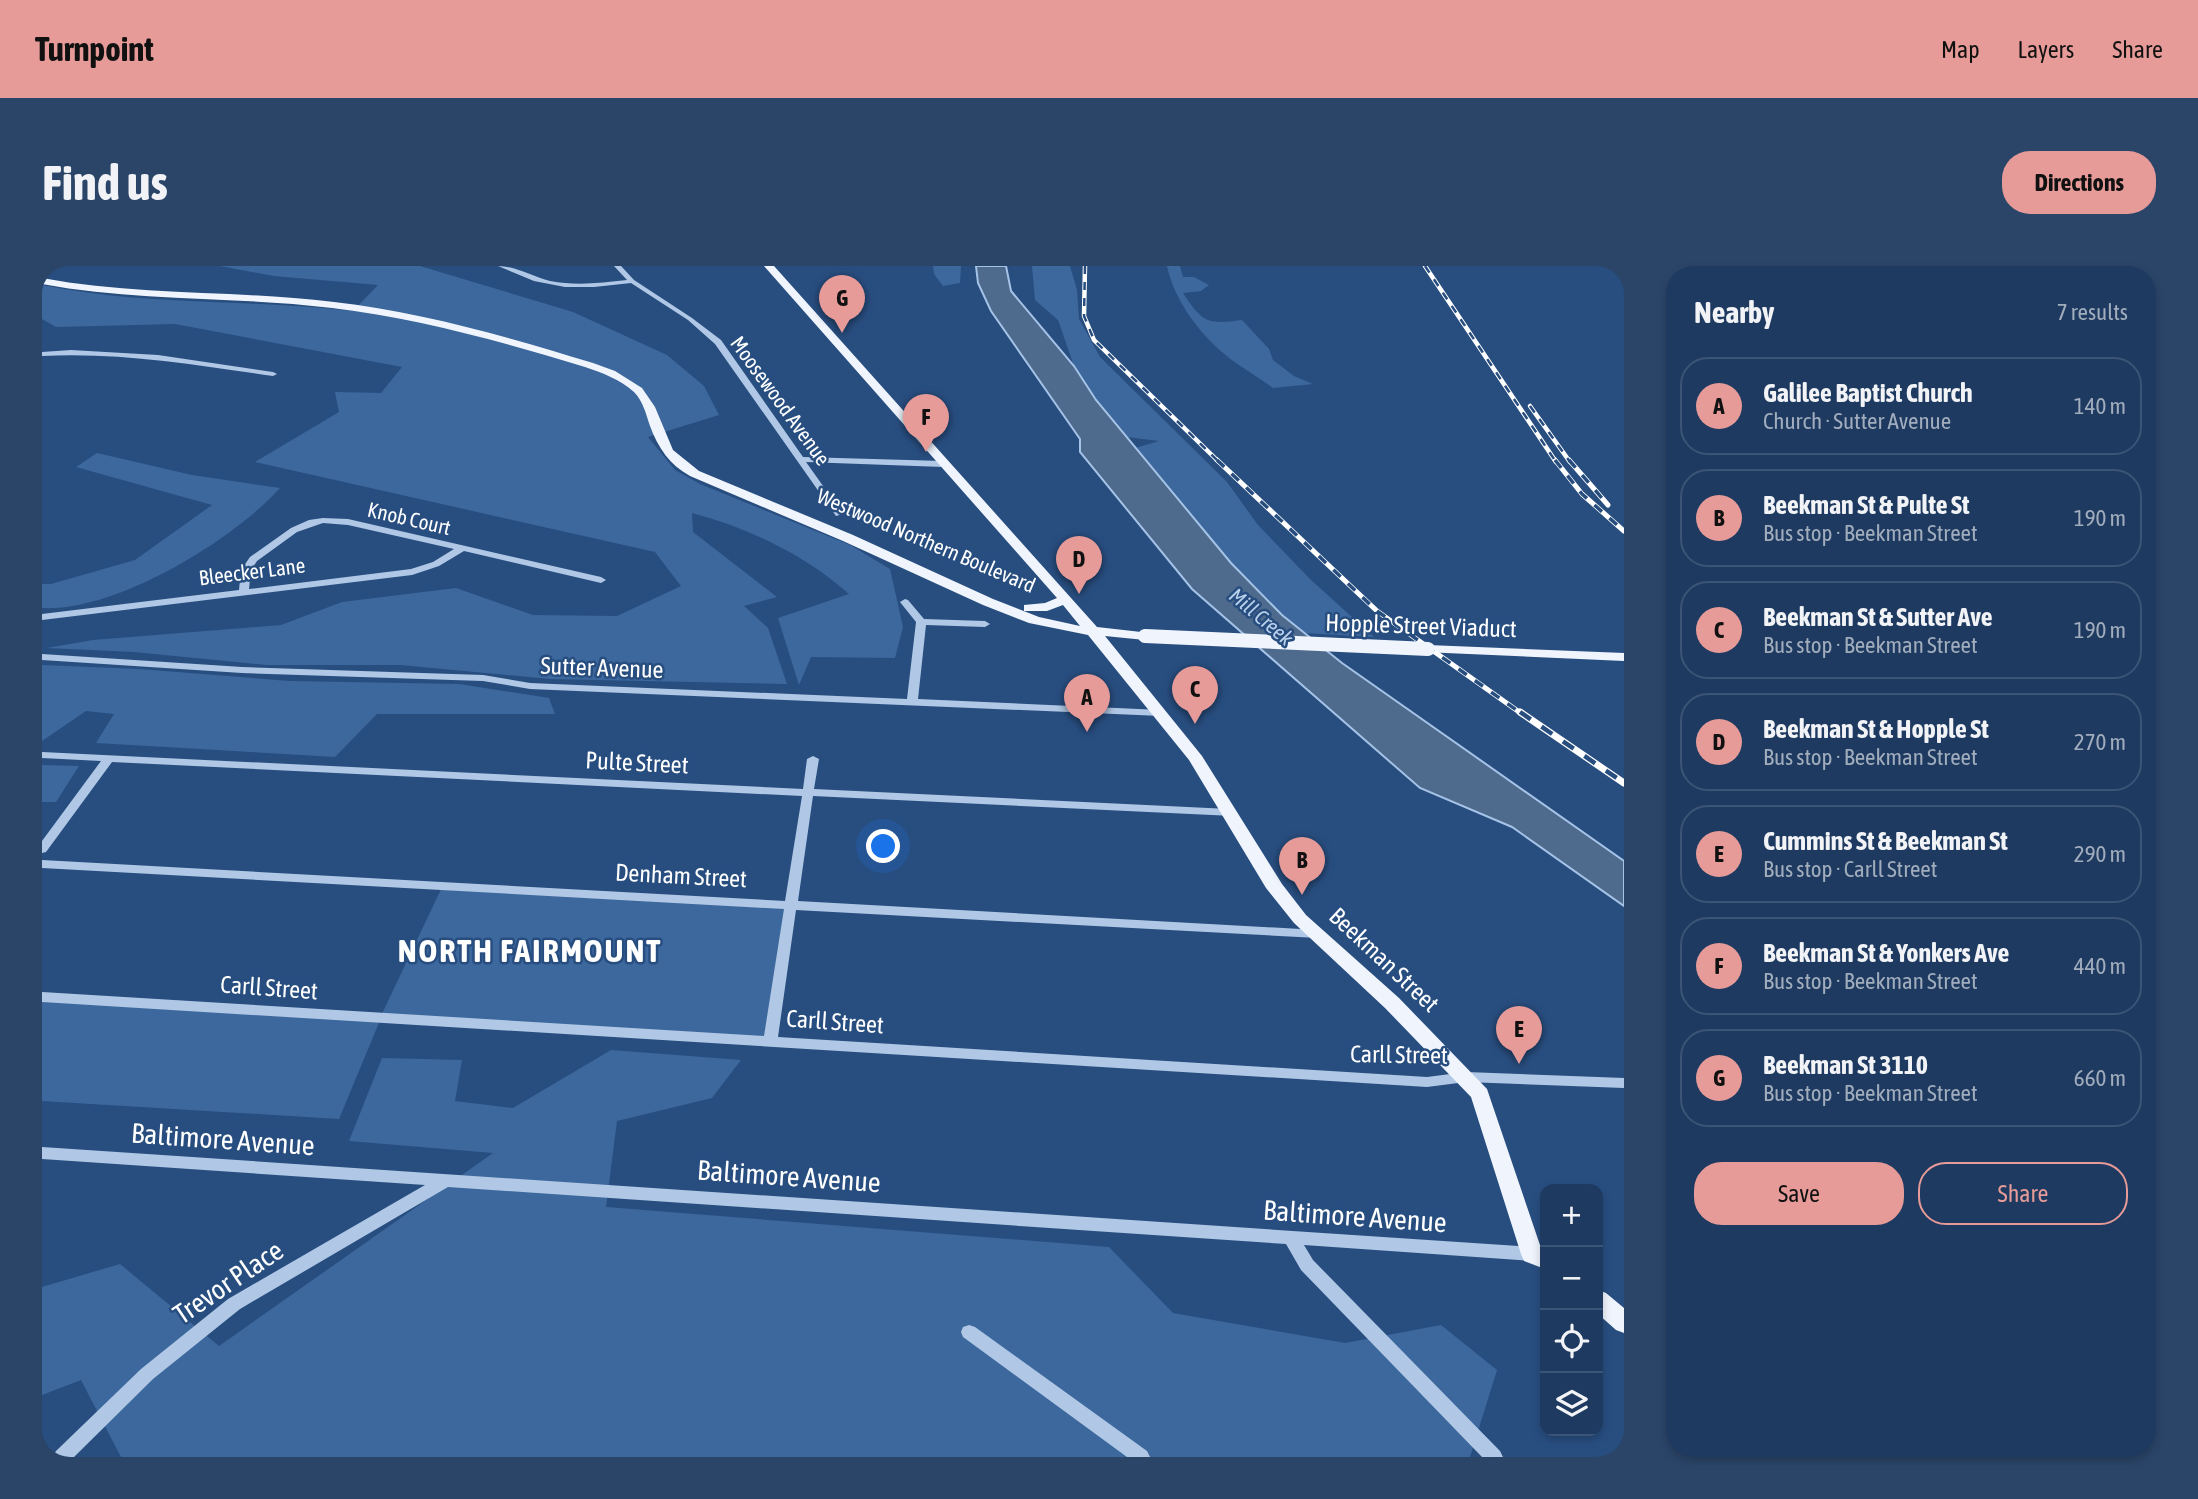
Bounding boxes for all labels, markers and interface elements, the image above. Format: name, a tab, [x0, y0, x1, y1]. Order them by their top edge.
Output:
text: Turnpoint	[35, 30, 154, 68]
text: Map	[1941, 36, 1980, 63]
text: Layers	[2018, 36, 2074, 63]
text: Share	[2112, 36, 2163, 63]
button: Directions	[2002, 151, 2156, 214]
text: Find us	[42, 154, 168, 210]
pin: G	[819, 275, 865, 333]
text: Nearby	[1694, 295, 1774, 329]
text: 7 results	[2057, 299, 2128, 325]
street label: Moosewood Avenue	[726, 331, 836, 470]
text: Galilee Baptist Church	[1763, 378, 1973, 408]
text: A	[1713, 393, 1725, 419]
text: 140 m	[2074, 393, 2126, 419]
pin: F	[903, 394, 949, 452]
text: Church · Sutter Avenue	[1763, 408, 1951, 434]
street label: Westwood Northern Boulevard	[814, 483, 1039, 597]
text: Beekman St & Pulte St	[1763, 490, 1969, 520]
street label: Knob Court	[365, 497, 453, 539]
text: B	[1714, 505, 1724, 531]
text: 190 m	[2074, 505, 2126, 531]
text: Bus stop · Beekman Street	[1763, 520, 1978, 546]
pin: D	[1056, 536, 1102, 594]
street label: Bleecker Lane	[197, 553, 306, 589]
water label: Mill Creek	[1225, 583, 1299, 650]
text: Beekman St & Sutter Ave	[1763, 602, 1993, 632]
street label: Hopple Street Viaduct	[1325, 609, 1517, 642]
text: C	[1714, 617, 1724, 643]
text: 190 m	[2074, 617, 2126, 643]
text: Bus stop · Beekman Street	[1763, 632, 1978, 658]
street label: Sutter Avenue	[540, 652, 664, 683]
pin: C	[1172, 666, 1218, 724]
pin: A	[1064, 674, 1110, 732]
text: Beekman St & Hopple St	[1763, 714, 1989, 744]
text: D	[1713, 729, 1725, 755]
text: 270 m	[2074, 729, 2126, 755]
text: Bus stop · Beekman Street	[1763, 744, 1978, 770]
street label: Pulte Street	[585, 746, 689, 779]
text: Cummins St & Beekman St	[1763, 826, 2008, 856]
your location	[866, 829, 900, 863]
pin: B	[1279, 837, 1325, 895]
text: E	[1714, 841, 1724, 867]
text: 290 m	[2074, 841, 2126, 867]
text: Bus stop · Carll Street	[1763, 856, 1937, 882]
street label: Denham Street	[614, 859, 748, 892]
street label: Beekman Street	[1324, 902, 1445, 1017]
district label: NORTH FAIRMOUNT	[398, 932, 662, 969]
text: Beekman St & Yonkers Ave	[1763, 938, 2009, 968]
text: F	[1714, 953, 1724, 979]
text: 440 m	[2074, 953, 2126, 979]
text: Bus stop · Beekman Street	[1763, 968, 1978, 994]
street label: Carll Street	[219, 971, 319, 1004]
street label: Carll Street	[785, 1005, 885, 1038]
pin: E	[1496, 1006, 1542, 1064]
street label: Carll Street	[1350, 1040, 1448, 1069]
text: Beekman St 3110	[1763, 1050, 1928, 1080]
text: G	[1713, 1065, 1725, 1091]
text: 660 m	[2074, 1065, 2126, 1091]
text: Bus stop · Beekman Street	[1763, 1080, 1978, 1106]
street label: Baltimore Avenue	[130, 1117, 316, 1161]
street label: Baltimore Avenue	[696, 1154, 882, 1198]
button: Save	[1694, 1162, 1904, 1225]
button: Share	[1918, 1162, 2128, 1225]
map controls	[1540, 1184, 1603, 1436]
button: +	[1540, 1184, 1603, 1247]
street label: Baltimore Avenue	[1262, 1194, 1448, 1238]
street label: Trevor Place	[167, 1234, 289, 1330]
button: −	[1540, 1247, 1603, 1310]
button: locate	[1540, 1310, 1603, 1373]
button: layers	[1540, 1373, 1603, 1436]

